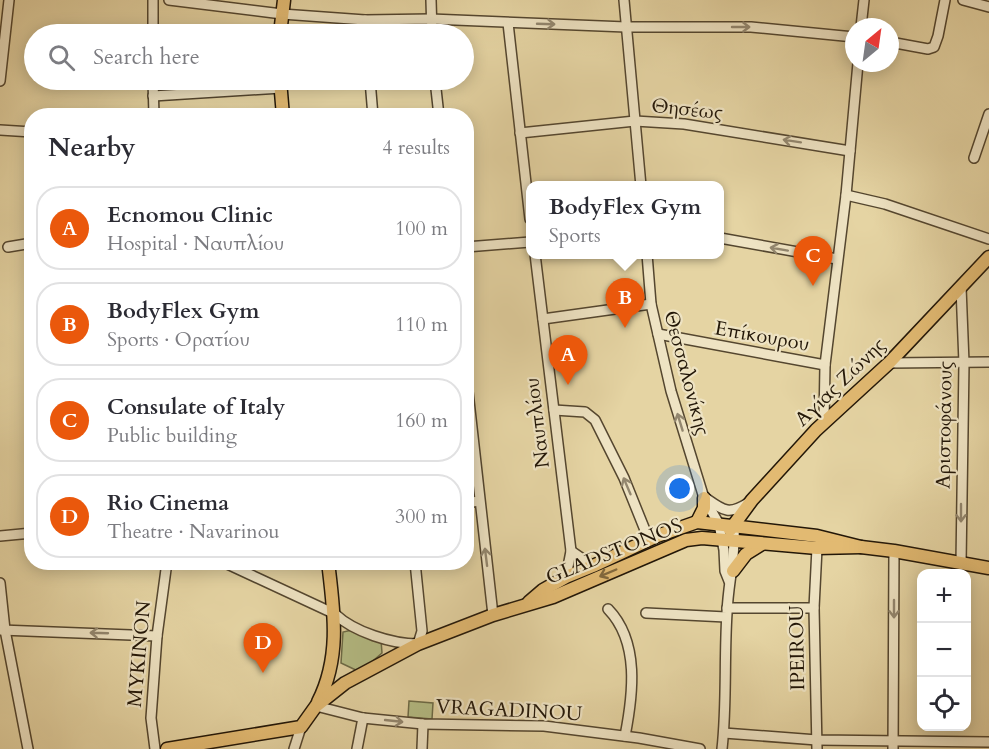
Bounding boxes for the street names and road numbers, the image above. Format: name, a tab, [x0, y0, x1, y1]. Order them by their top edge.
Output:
street label: Θησέως	[650, 92, 724, 126]
street label: Θεσσαλονίκης	[657, 308, 717, 439]
street label: Επίκουρου	[713, 314, 811, 358]
street label: Αγίας Ζώνης	[789, 331, 892, 432]
street label: Αριστοφάνους	[929, 360, 959, 489]
street label: Ναυπλίου	[518, 376, 556, 470]
street label: GLADSTONOS	[542, 511, 686, 591]
street label: MYKINON	[121, 600, 157, 708]
street label: IPEIROU	[783, 604, 811, 691]
street label: VRAGADINOU	[435, 693, 584, 727]

